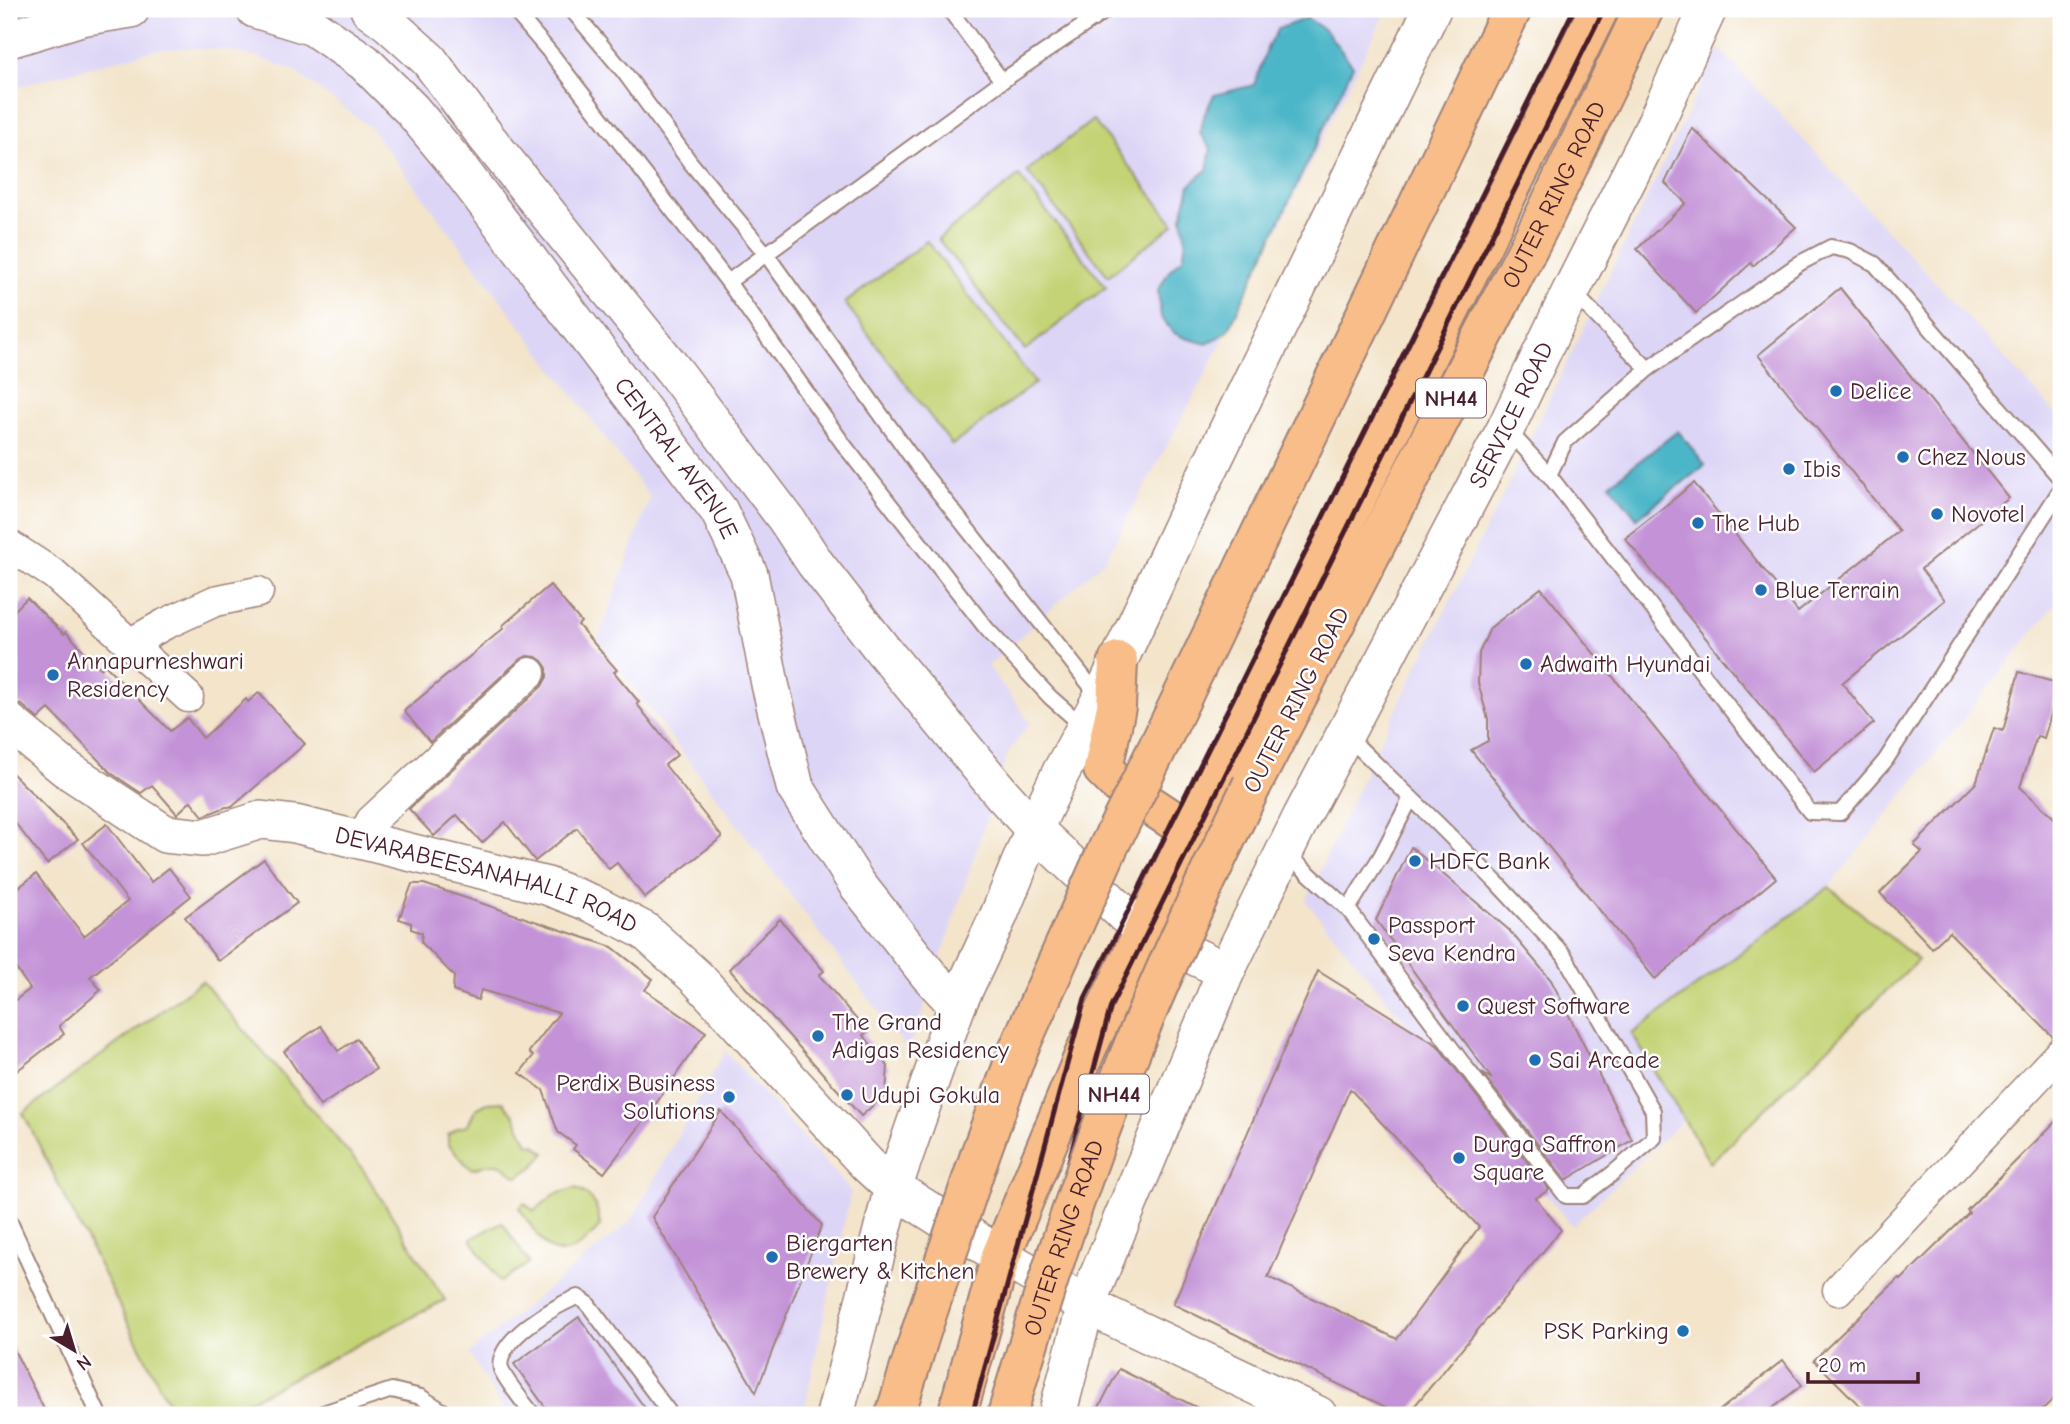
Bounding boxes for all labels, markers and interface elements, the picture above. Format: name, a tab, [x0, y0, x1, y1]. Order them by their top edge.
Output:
street label: OUTER RING ROAD	[1496, 97, 1612, 293]
street label: SERVICE ROAD	[1463, 337, 1559, 493]
street label: CENTRAL AVENUE	[609, 372, 744, 543]
place label: Delice	[1850, 377, 1911, 405]
road number: NH44	[1416, 378, 1486, 418]
marker: Delice	[1828, 383, 1844, 399]
place label: Chez Nous	[1917, 443, 2026, 471]
marker: Chez Nous	[1895, 449, 1911, 465]
place label: Ibis	[1803, 455, 1841, 483]
marker: Ibis	[1781, 461, 1797, 477]
place label: Novotel	[1951, 500, 2025, 528]
marker: Novotel	[1929, 506, 1945, 522]
place label: The Hub	[1712, 509, 1800, 537]
marker: The Hub	[1690, 515, 1706, 531]
place label: Blue Terrain	[1775, 576, 1900, 604]
marker: Blue Terrain	[1753, 582, 1769, 598]
street label: OUTER RING ROAD	[1237, 602, 1355, 798]
place label: Annapurneshwari Residency	[67, 647, 244, 703]
place label: Adwaith Hyundai	[1540, 650, 1710, 678]
marker: Adwaith Hyundai	[1518, 656, 1534, 672]
marker: Annapurneshwari Residency	[45, 667, 61, 683]
street label: DEVARABEESANAHALLI ROAD	[332, 820, 642, 939]
place label: HDFC Bank	[1429, 847, 1550, 875]
marker: HDFC Bank	[1407, 853, 1423, 869]
place label: Passport Seva Kendra	[1388, 911, 1516, 967]
marker: Passport Seva Kendra	[1366, 931, 1382, 947]
place label: Quest Software	[1477, 992, 1630, 1020]
marker: Quest Software	[1455, 998, 1471, 1014]
place label: The Grand Adigas Residency	[832, 1008, 1009, 1064]
marker: The Grand Adigas Residency	[810, 1028, 826, 1044]
place label: Sai Arcade	[1549, 1046, 1660, 1074]
marker: Sai Arcade	[1527, 1052, 1543, 1068]
place label: Perdix Business Solutions	[556, 1069, 715, 1125]
road number: NH44	[1079, 1074, 1149, 1114]
place label: Udupi Gokula	[861, 1081, 1000, 1109]
marker: Udupi Gokula	[839, 1087, 855, 1103]
marker: Perdix Business Solutions	[721, 1089, 737, 1105]
place label: Durga Saffron Square	[1473, 1130, 1616, 1186]
street label: OUTER RING ROAD	[1018, 1136, 1110, 1339]
marker: Durga Saffron Square	[1451, 1150, 1467, 1166]
place label: Biergarten Brewery & Kitchen	[786, 1229, 974, 1285]
marker: Biergarten Brewery & Kitchen	[764, 1249, 780, 1265]
north arrow	[38, 1316, 108, 1386]
place label: PSK Parking	[1543, 1317, 1669, 1345]
marker: PSK Parking	[1675, 1323, 1691, 1339]
scale bar	[1808, 1340, 1918, 1384]
text: N	[72, 1350, 96, 1375]
text: 20 m	[1818, 1353, 1866, 1377]

